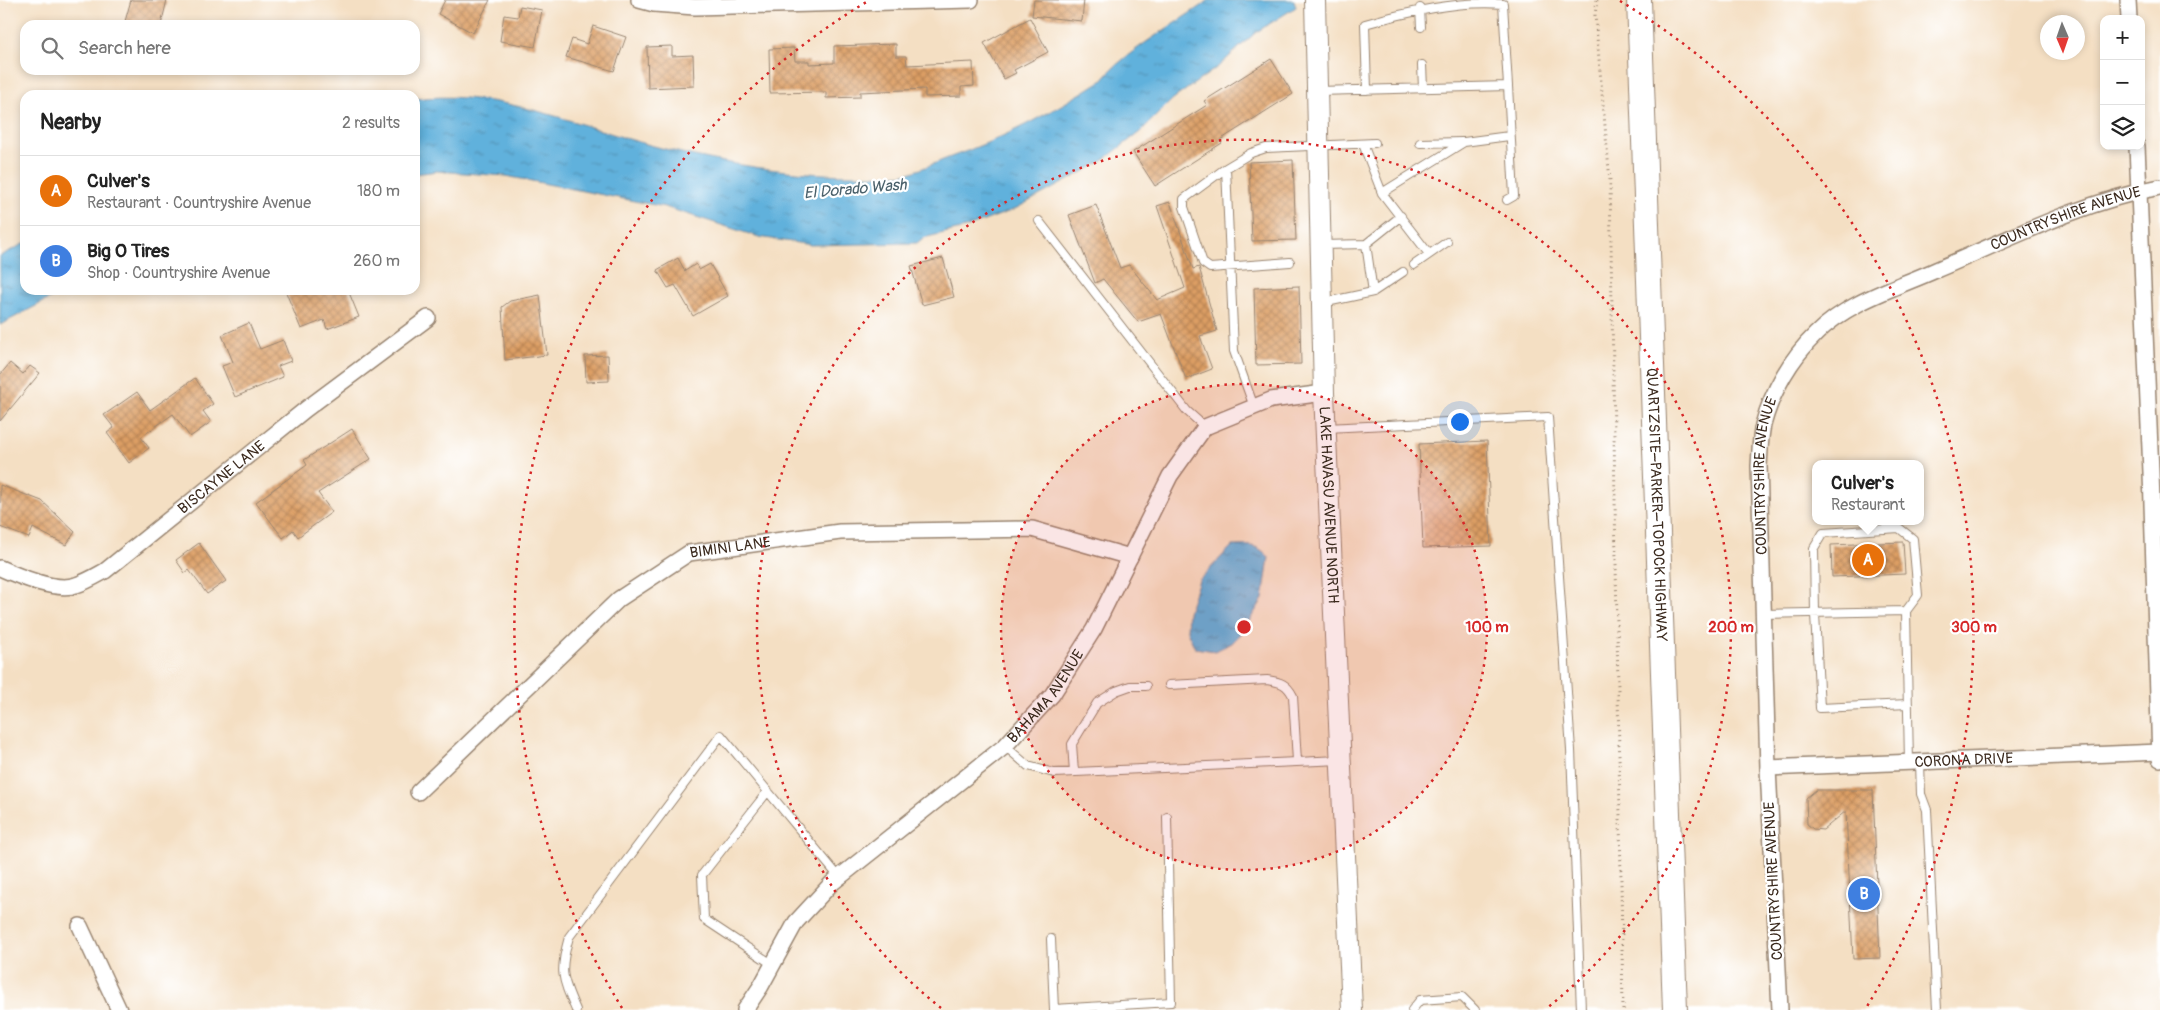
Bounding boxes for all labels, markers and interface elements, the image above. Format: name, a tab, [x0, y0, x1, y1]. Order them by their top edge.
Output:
north arrow	[2040, 15, 2085, 60]
map controls	[2100, 15, 2145, 150]
button: +	[2100, 15, 2145, 60]
search box	[20, 20, 420, 75]
icon: search	[38, 34, 66, 62]
text: Search here	[78, 36, 171, 60]
button: −	[2100, 60, 2145, 105]
button: layers	[2100, 105, 2145, 150]
text: Nearby	[40, 109, 101, 136]
text: 2 results	[342, 113, 400, 133]
text: Culver's	[87, 169, 150, 193]
water label: El Dorado Wash	[803, 174, 909, 203]
text: A	[51, 181, 61, 201]
text: 180 m	[357, 181, 400, 201]
street label: COUNTRYSHIRE AVENUE	[1988, 182, 2143, 255]
text: Restaurant · Countryshire Avenue	[87, 193, 311, 213]
text: Big O Tires	[87, 239, 169, 263]
text: B	[51, 251, 61, 271]
text: 260 m	[353, 251, 400, 271]
text: Shop · Countryshire Avenue	[87, 263, 270, 283]
street label: QUARTZSITE–PARKER–TOPOCK HIGHWAY	[1642, 367, 1671, 642]
street label: COUNTRYSHIRE AVENUE	[1750, 394, 1782, 555]
street label: LAKE HAVASU AVENUE NORTH	[1315, 406, 1343, 604]
your location	[1447, 409, 1473, 435]
street label: BISCAYNE LANE	[174, 437, 269, 518]
popup	[1812, 460, 1924, 525]
text: Culver's	[1831, 471, 1894, 495]
text: Restaurant	[1831, 495, 1905, 515]
street label: BIMINI LANE	[689, 533, 772, 563]
pin: A	[1852, 541, 1884, 579]
centre of rings	[1235, 618, 1253, 636]
text: 100 m	[1466, 618, 1508, 637]
text: 200 m	[1708, 618, 1754, 637]
text: 300 m	[1951, 618, 1997, 637]
street label: BAHAMA AVENUE	[1003, 646, 1089, 747]
street label: CORONA DRIVE	[1914, 749, 2014, 772]
street label: COUNTRYSHIRE AVENUE	[1760, 801, 1787, 961]
pin: B	[1848, 875, 1880, 913]

